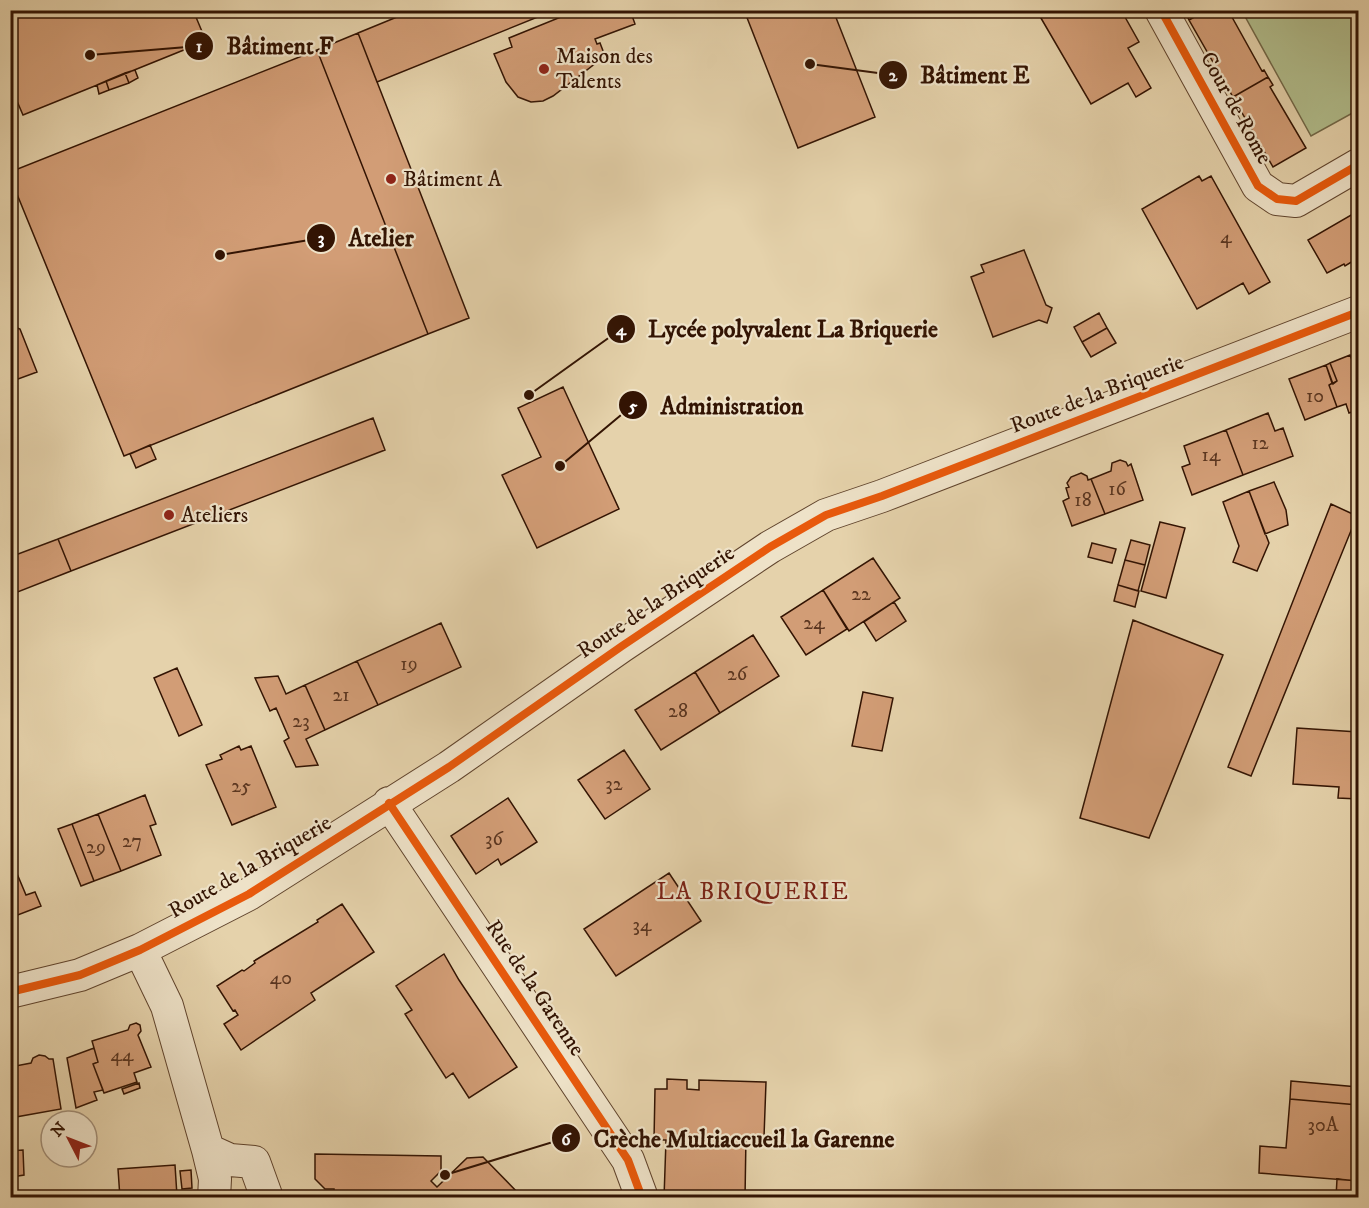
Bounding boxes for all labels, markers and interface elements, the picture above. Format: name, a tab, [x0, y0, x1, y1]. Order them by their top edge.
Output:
callout: Bâtiment F	[184, 25, 345, 67]
text: Bâtiment F	[226, 32, 334, 62]
text: 1	[196, 36, 203, 58]
place label: Maison des Talents	[556, 43, 653, 95]
street label: Cour de Rome	[1194, 47, 1278, 169]
callout: Bâtiment E	[878, 54, 1042, 96]
text: Bâtiment E	[920, 61, 1030, 91]
marker: Maison des Talents	[537, 62, 551, 76]
text: 2	[889, 65, 899, 87]
place label: Bâtiment A	[403, 166, 503, 193]
marker: Bâtiment A	[384, 172, 398, 186]
callout: Atelier	[306, 217, 425, 259]
text: Atelier	[347, 224, 415, 254]
house number: 4	[1220, 225, 1232, 250]
text: 3	[318, 228, 325, 250]
callout: Lycée polyvalent La Briquerie	[606, 308, 950, 350]
text: Lycée polyvalent La Briquerie	[648, 315, 938, 345]
text: 4	[615, 319, 627, 341]
street label: Route de la Briquerie	[1007, 349, 1187, 439]
callout: Administration	[618, 384, 815, 426]
house number: 10	[1306, 384, 1324, 409]
text: Administration	[659, 392, 804, 422]
text: 5	[628, 396, 638, 418]
house number: 12	[1251, 431, 1269, 456]
house number: 14	[1202, 443, 1221, 468]
house number: 16	[1108, 477, 1126, 502]
house number: 18	[1074, 488, 1092, 513]
place label: Ateliers	[181, 502, 248, 529]
marker: Ateliers	[162, 508, 176, 522]
street label: Route de la Briquerie	[572, 540, 740, 664]
house number: 22	[851, 582, 871, 607]
house number: 24	[803, 611, 825, 636]
house number: 19	[400, 652, 418, 677]
house number: 26	[727, 662, 748, 687]
house number: 21	[332, 683, 350, 708]
house number: 28	[668, 699, 688, 724]
house number: 23	[292, 709, 310, 734]
house number: 32	[605, 772, 623, 797]
house number: 25	[231, 774, 251, 799]
street label: Route de la Briquerie	[164, 809, 336, 925]
house number: 36	[485, 827, 504, 852]
house number: 27	[122, 829, 142, 854]
house number: 29	[86, 835, 106, 860]
district label: LA BRIQUERIE	[657, 877, 849, 907]
house number: 34	[633, 913, 652, 938]
street label: Rue de la Garenne	[479, 915, 591, 1061]
house number: 40	[270, 966, 292, 991]
house number: 44	[110, 1043, 134, 1068]
north arrow	[39, 1109, 99, 1169]
house number: 30A	[1308, 1113, 1339, 1138]
callout: Crèche Multiaccueil la Garenne	[551, 1117, 906, 1159]
text: N	[47, 1118, 70, 1141]
text: Crèche Multiaccueil la Garenne	[593, 1125, 895, 1155]
text: 6	[561, 1129, 572, 1151]

